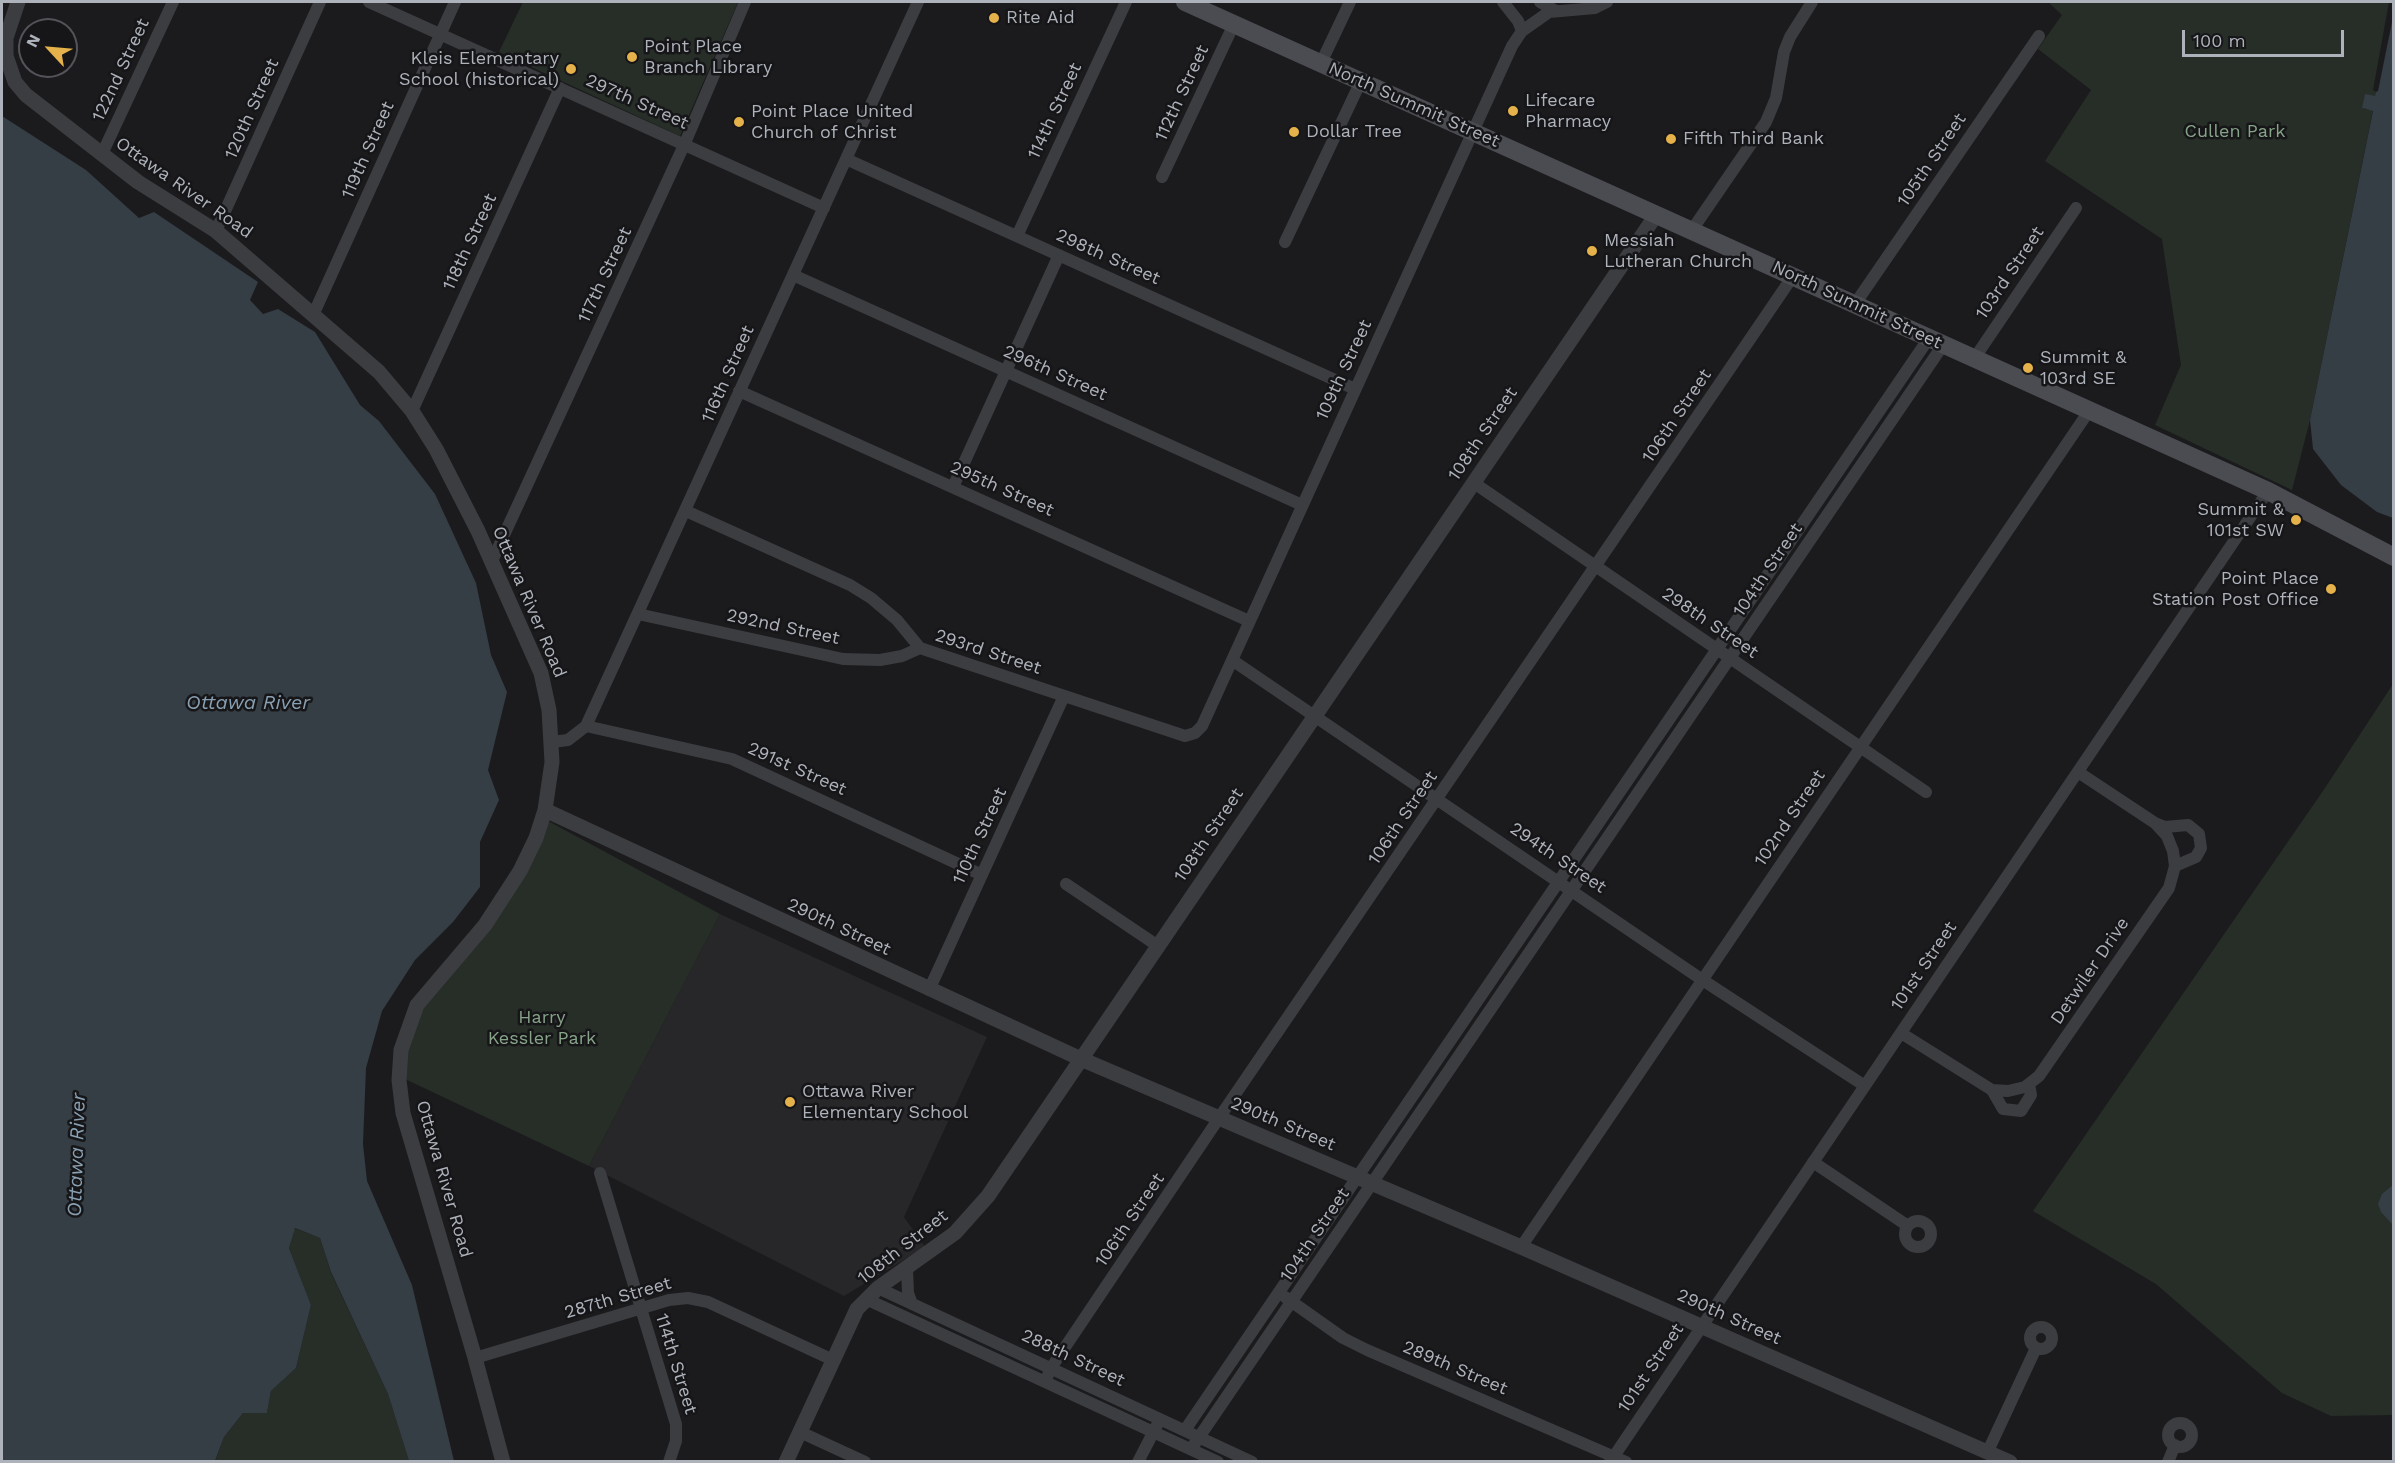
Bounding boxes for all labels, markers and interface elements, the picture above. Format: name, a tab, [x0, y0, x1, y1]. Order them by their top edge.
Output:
place label: Rite Aid	[1006, 7, 1075, 29]
marker: Rite Aid	[987, 11, 1001, 25]
street label: 122nd Street	[88, 15, 154, 125]
north arrow	[18, 18, 78, 78]
scale bar	[2185, 18, 2347, 56]
text: 100 m	[2193, 30, 2246, 51]
text: N	[22, 31, 44, 50]
place label: Point Place Branch Library	[644, 36, 772, 78]
street label: 112th Street	[1150, 42, 1214, 144]
place label: Kleis Elementary School (historical)	[399, 48, 559, 90]
marker: Point Place Branch Library	[625, 50, 639, 64]
street label: 120th Street	[220, 55, 284, 163]
street label: North Summit Street	[1325, 58, 1503, 152]
street label: 114th Street	[1023, 59, 1087, 163]
marker: Kleis Elementary School (historical)	[564, 62, 578, 76]
street label: 297th Street	[582, 70, 692, 134]
place label: Lifecare Pharmacy	[1525, 90, 1611, 132]
street label: 119th Street	[337, 98, 399, 202]
place label: Point Place United Church of Christ	[751, 101, 913, 144]
marker: Lifecare Pharmacy	[1506, 104, 1520, 118]
street label: 105th Street	[1893, 109, 1971, 211]
marker: Point Place United Church of Christ	[732, 115, 746, 129]
place label: Dollar Tree	[1306, 121, 1402, 143]
park label: Cullen Park	[2185, 121, 2285, 143]
marker: Dollar Tree	[1287, 125, 1301, 139]
place label: Fifth Third Bank	[1683, 128, 1824, 150]
marker: Fifth Third Bank	[1664, 132, 1678, 146]
street label: Ottawa River Road	[111, 133, 257, 243]
street label: 118th Street	[438, 190, 502, 294]
street label: 103rd Street	[1971, 223, 2049, 323]
street label: 117th Street	[573, 224, 637, 326]
street label: 298th Street	[1053, 224, 1163, 290]
place label: Messiah Lutheran Church	[1604, 230, 1752, 272]
marker: Messiah Lutheran Church	[1585, 244, 1599, 258]
street label: North Summit Street	[1769, 256, 1945, 354]
street label: 109th Street	[1311, 316, 1377, 424]
street label: 116th Street	[697, 322, 759, 426]
street label: 296th Street	[1000, 340, 1110, 406]
place label: Summit & 103rd SE	[2040, 347, 2127, 389]
marker: Summit & 103rd SE	[2021, 361, 2035, 375]
street label: 106th Street	[1638, 365, 1716, 467]
street label: 108th Street	[1444, 383, 1522, 485]
street label: 295th Street	[947, 457, 1057, 521]
place label: Summit & 101st SW	[2197, 499, 2284, 542]
marker: Summit & 101st SW	[2289, 513, 2303, 527]
street label: 104th Street	[1729, 519, 1807, 621]
street label: Ottawa River Road	[487, 523, 571, 681]
place label: Point Place Station Post Office	[2152, 568, 2319, 610]
marker: Point Place Station Post Office	[2324, 582, 2338, 596]
street label: 298th Street	[1658, 583, 1762, 663]
street label: 292nd Street	[725, 604, 841, 650]
street label: 293rd Street	[932, 625, 1044, 679]
water label: Ottawa River	[186, 691, 310, 715]
street label: 291st Street	[744, 738, 850, 800]
street label: 102nd Street	[1750, 766, 1830, 870]
street label: 106th Street	[1364, 767, 1442, 869]
street label: 110th Street	[948, 784, 1012, 888]
street label: 108th Street	[1170, 784, 1248, 886]
street label: 294th Street	[1506, 818, 1610, 898]
street label: 290th Street	[784, 894, 894, 960]
street label: Detwiler Drive	[2046, 913, 2134, 1029]
street label: 101st Street	[1886, 917, 1962, 1015]
park label: Harry Kessler Park	[488, 1007, 596, 1050]
place label: Ottawa River Elementary School	[802, 1081, 968, 1124]
street label: 290th Street	[1227, 1092, 1339, 1156]
water label: Ottawa River	[63, 1093, 91, 1217]
marker: Ottawa River Elementary School	[783, 1095, 797, 1109]
street label: Ottawa River Road	[411, 1098, 477, 1260]
street label: 106th Street	[1091, 1169, 1169, 1271]
street label: 104th Street	[1276, 1184, 1354, 1286]
street label: 108th Street	[854, 1205, 952, 1289]
street label: 287th Street	[562, 1272, 674, 1324]
street label: 290th Street	[1674, 1284, 1784, 1350]
street label: 114th Street	[650, 1311, 702, 1417]
street label: 101st Street	[1613, 1319, 1689, 1417]
street label: 288th Street	[1018, 1325, 1128, 1391]
street label: 289th Street	[1399, 1336, 1511, 1400]

